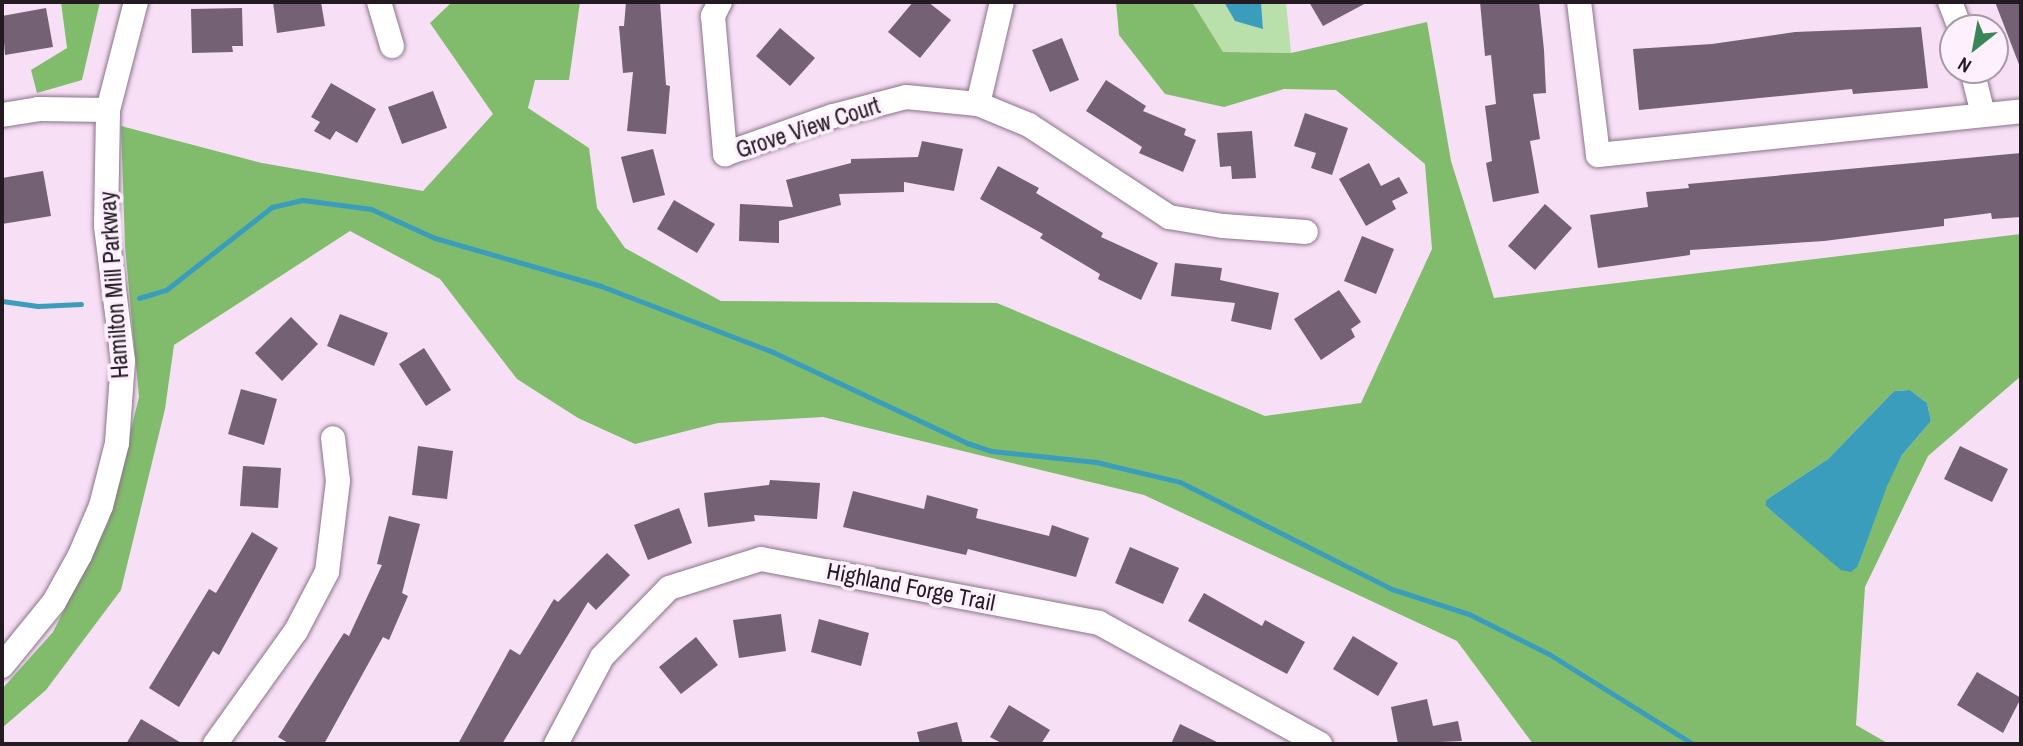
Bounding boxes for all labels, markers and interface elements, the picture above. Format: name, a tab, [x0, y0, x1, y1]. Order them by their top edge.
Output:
north arrow	[1939, 14, 2009, 84]
text: N	[1953, 51, 1976, 79]
street label: Grove View Court	[733, 92, 883, 164]
street label: Hamilton Mill Parkway	[94, 190, 134, 380]
street label: Highland Forge Trail	[824, 557, 998, 617]

